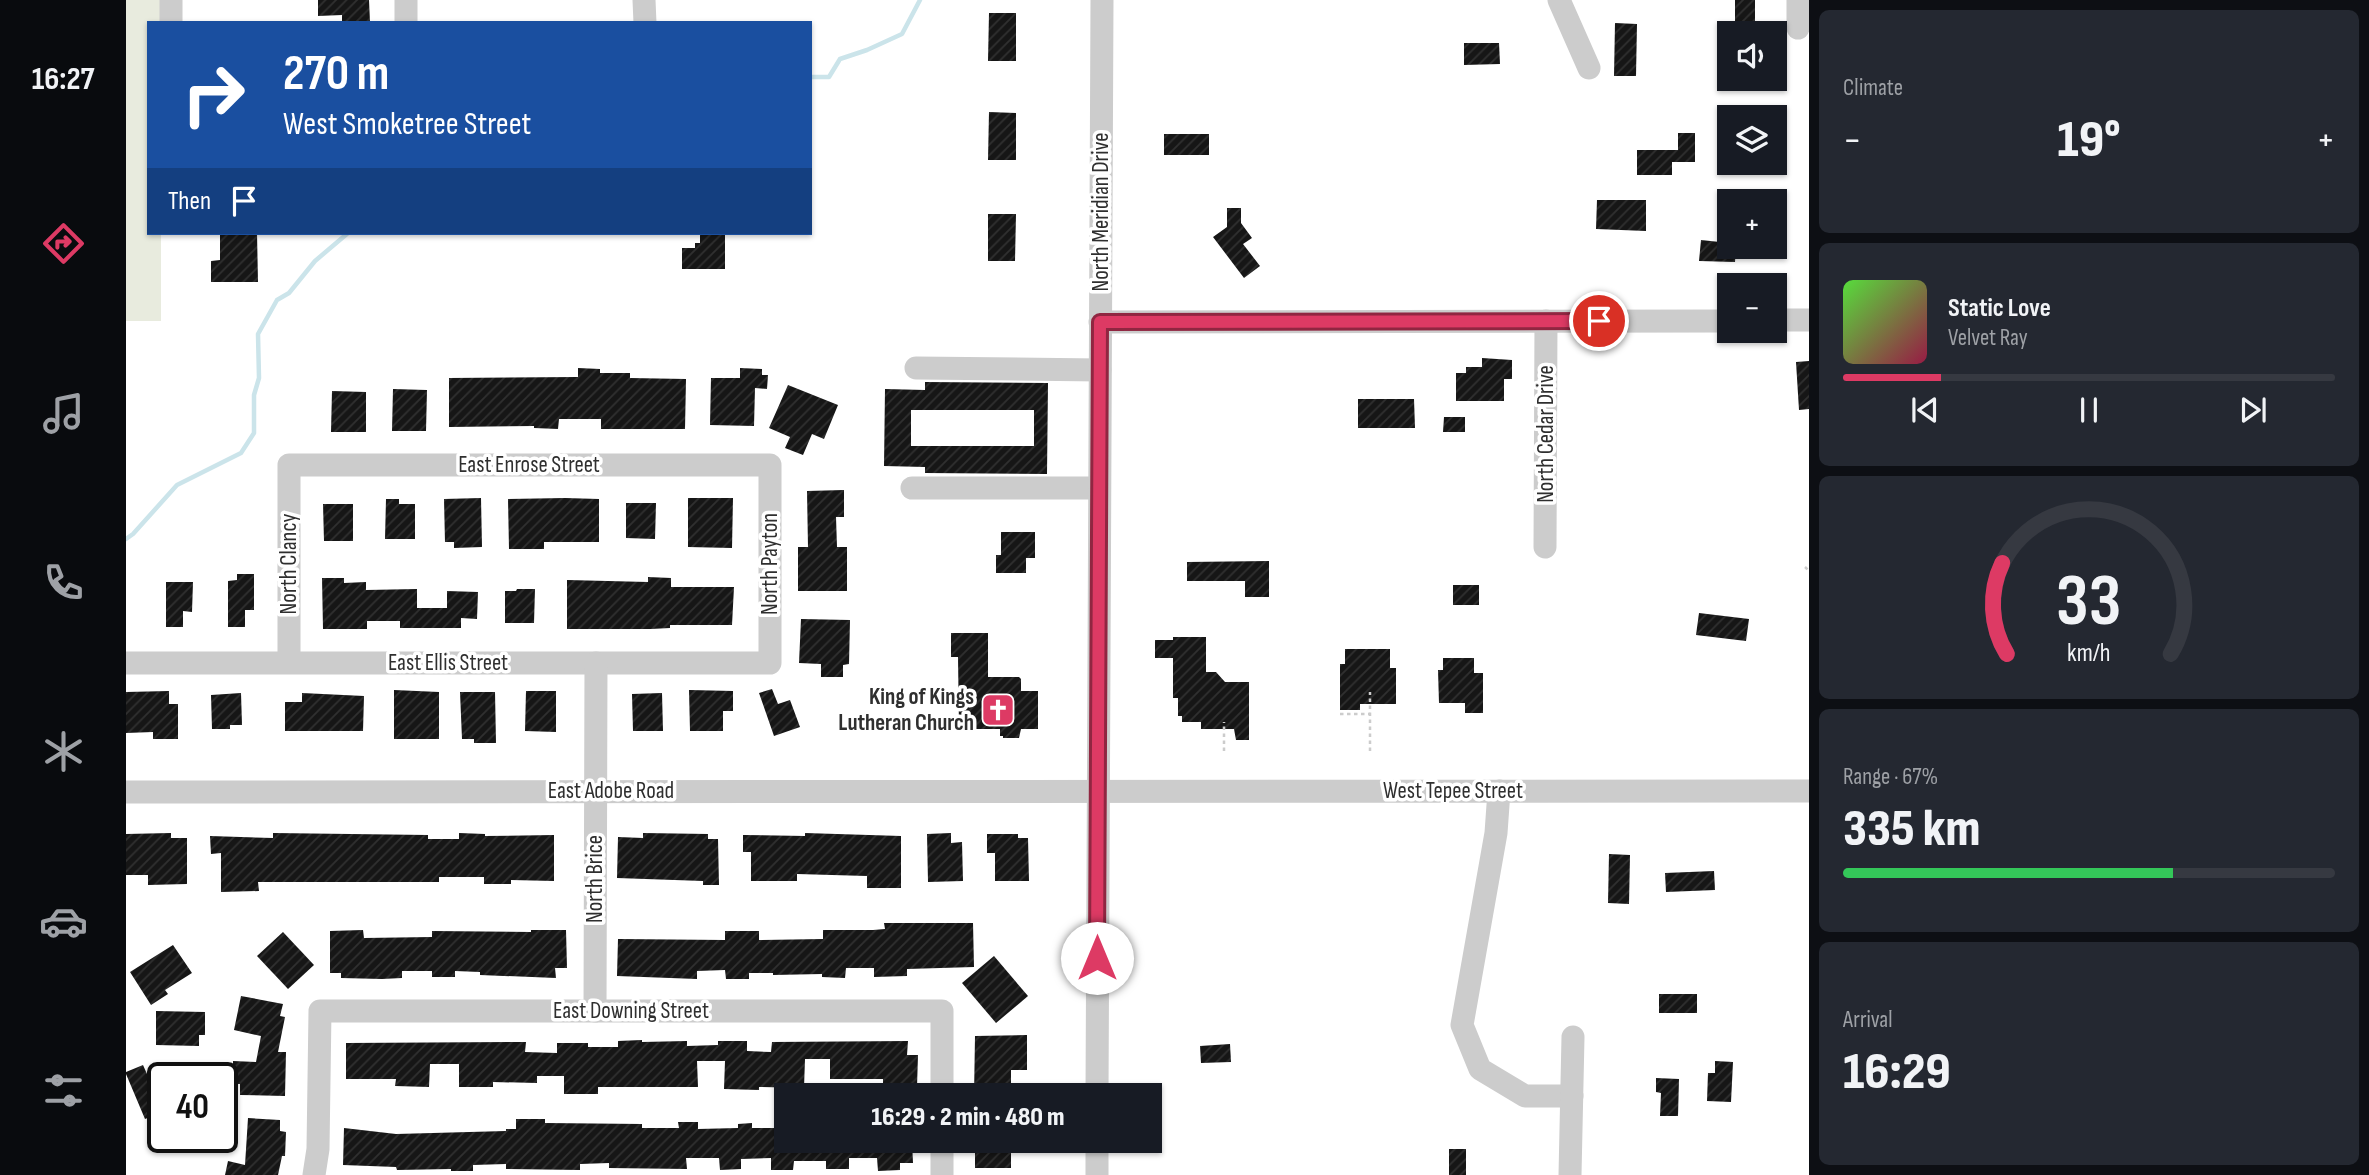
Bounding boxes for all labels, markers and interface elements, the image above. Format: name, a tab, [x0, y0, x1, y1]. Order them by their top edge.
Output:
map controls	[1717, 21, 1787, 343]
button: sound	[1717, 21, 1787, 91]
text: 270 m	[283, 45, 389, 104]
icon: right	[168, 49, 259, 140]
text: 16:27	[32, 60, 94, 99]
text: Climate	[1843, 74, 1903, 102]
text: West Smoketree Street	[283, 105, 531, 144]
button: layers	[1717, 105, 1787, 175]
text: 19°	[2057, 109, 2121, 172]
text: −	[1843, 118, 1862, 163]
text: +	[2316, 118, 2335, 163]
street label: North Meridian Drive	[1087, 133, 1115, 291]
icon: arrive	[225, 182, 263, 220]
text: Then	[168, 186, 211, 217]
button: +	[1717, 189, 1787, 259]
icon: directions	[39, 219, 88, 268]
button: −	[1717, 273, 1787, 343]
pin	[1569, 291, 1629, 351]
text: Static Love	[1948, 293, 2051, 324]
icon: arrive	[1580, 302, 1618, 340]
text: Velvet Ray	[1948, 324, 2028, 352]
street label: North Cedar Drive	[1532, 365, 1560, 503]
icon: music	[39, 389, 88, 438]
icon: previous	[1906, 391, 1944, 429]
icon: pause	[2070, 391, 2108, 429]
icon: next	[2234, 391, 2272, 429]
street label: East Enrose Street	[458, 451, 600, 479]
street label: North Payton	[756, 513, 784, 615]
street label: North Clancy	[275, 514, 303, 614]
icon: phone	[39, 558, 88, 607]
text: 33	[2056, 558, 2122, 646]
text: km/h	[2067, 637, 2111, 668]
street label: East Ellis Street	[388, 649, 508, 677]
place label: King of Kings Lutheran Church	[838, 683, 974, 737]
church icon: King of Kings Lutheran Church	[979, 691, 1017, 729]
icon: climate	[39, 727, 88, 776]
text: Range · 67%	[1843, 763, 1938, 791]
street label: East Adobe Road	[548, 777, 674, 805]
street label: West Tepee Street	[1383, 777, 1523, 805]
text: 335 km	[1843, 798, 1981, 861]
street label: North Brice	[581, 835, 609, 923]
icon: car	[39, 897, 88, 946]
position arrow	[1060, 921, 1134, 995]
street label: East Downing Street	[553, 997, 709, 1025]
text: Arrival	[1843, 1006, 1892, 1034]
text: 16:29	[1843, 1041, 1951, 1104]
speed limit sign: 40	[147, 1062, 238, 1153]
icon: filters	[39, 1066, 88, 1115]
text: 16:29 · 2 min · 480 m	[871, 1102, 1065, 1133]

